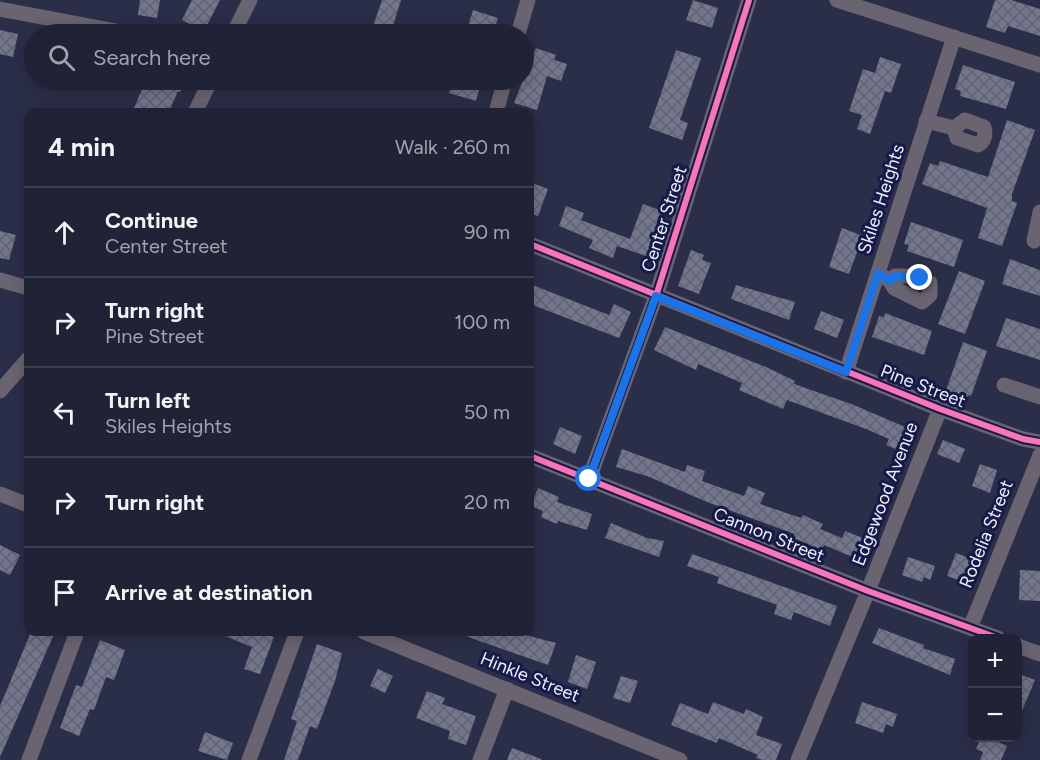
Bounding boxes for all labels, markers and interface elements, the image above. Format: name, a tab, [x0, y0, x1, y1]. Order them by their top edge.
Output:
search box	[24, 24, 534, 90]
icon: search	[45, 41, 78, 74]
text: Search here	[93, 44, 211, 71]
text: 4 min	[48, 131, 115, 163]
text: Walk · 260 m	[395, 135, 510, 159]
street label: Skiles Heights	[853, 141, 909, 257]
street label: Center Street	[636, 163, 692, 275]
text: Continue	[105, 207, 198, 234]
icon: ahead	[48, 216, 81, 249]
text: 90 m	[464, 220, 510, 244]
text: Center Street	[105, 234, 228, 258]
route end	[906, 264, 932, 290]
text: Turn right	[105, 297, 204, 324]
icon: right	[48, 306, 81, 339]
text: 100 m	[454, 310, 510, 334]
text: Pine Street	[105, 324, 204, 348]
street label: Pine Street	[877, 360, 969, 412]
text: Turn left	[105, 387, 191, 414]
icon: left	[48, 396, 81, 429]
text: 50 m	[464, 400, 510, 424]
text: Skiles Heights	[105, 414, 232, 438]
street label: Edgewood Avenue	[847, 419, 923, 569]
route start	[575, 465, 601, 491]
street label: Rodelia Street	[954, 477, 1018, 591]
icon: right	[48, 486, 81, 519]
text: Turn right	[105, 489, 204, 516]
text: 20 m	[464, 490, 510, 514]
street label: Cannon Street	[710, 503, 828, 567]
icon: arrive	[48, 576, 81, 609]
text: Arrive at destination	[105, 579, 313, 606]
map controls	[968, 634, 1022, 742]
button: +	[968, 634, 1022, 688]
street label: Hinkle Street	[477, 647, 583, 707]
button: −	[968, 688, 1022, 742]

